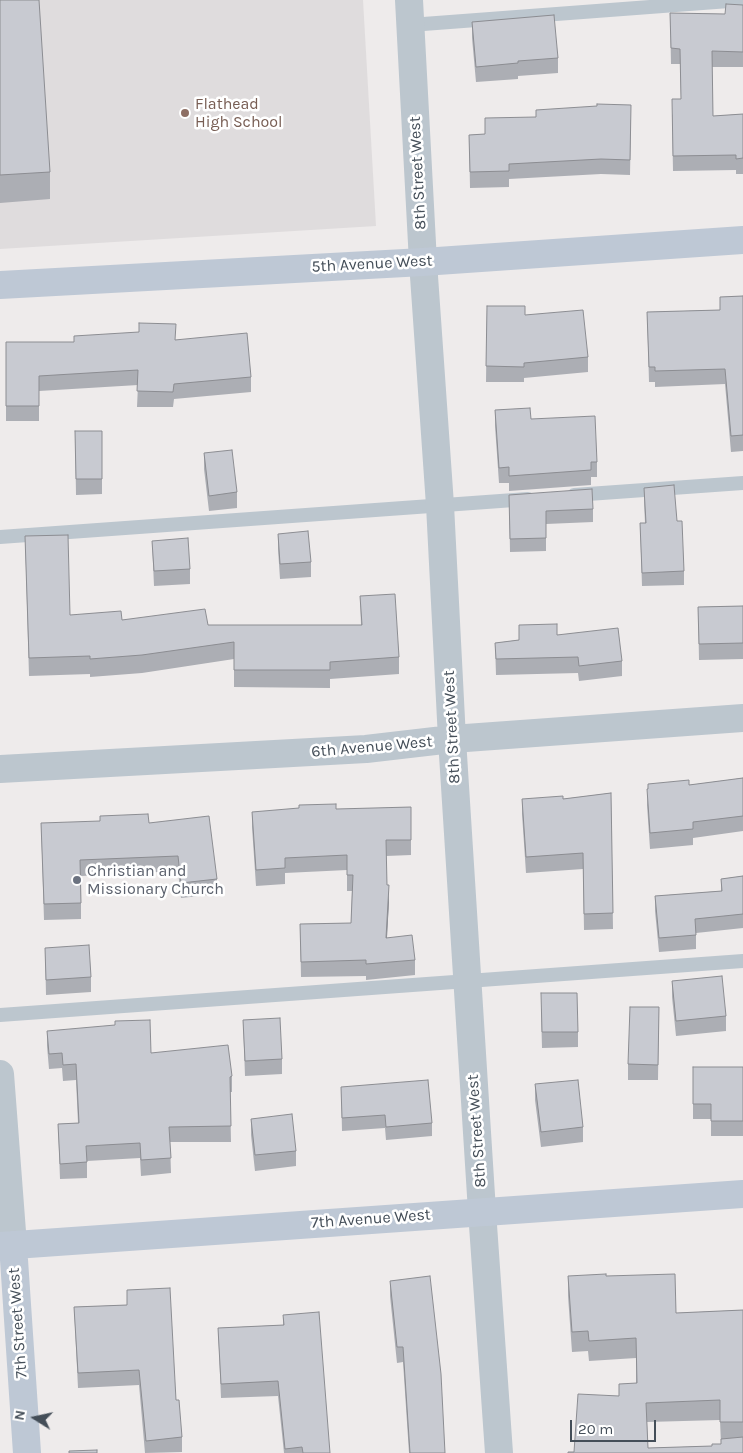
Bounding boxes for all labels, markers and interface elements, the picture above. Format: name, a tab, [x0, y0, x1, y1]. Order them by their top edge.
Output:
place label: Flathead High School	[195, 94, 283, 132]
marker: Flathead High School	[179, 107, 191, 119]
street label: 8th Street West	[405, 116, 431, 230]
street label: 5th Avenue West	[311, 251, 433, 277]
street label: 8th Street West	[439, 670, 465, 784]
street label: 6th Avenue West	[311, 732, 433, 762]
place label: Christian and Missionary Church	[87, 861, 224, 899]
marker: Christian and Missionary Church	[71, 874, 83, 886]
street label: 8th Street West	[463, 1074, 491, 1188]
street label: 7th Avenue West	[311, 1205, 431, 1233]
street label: 7th Street West	[5, 1267, 31, 1379]
north arrow	[10, 1393, 60, 1443]
text: N	[10, 1409, 29, 1422]
scale bar	[573, 1410, 659, 1442]
text: 20 m	[578, 1420, 613, 1438]

